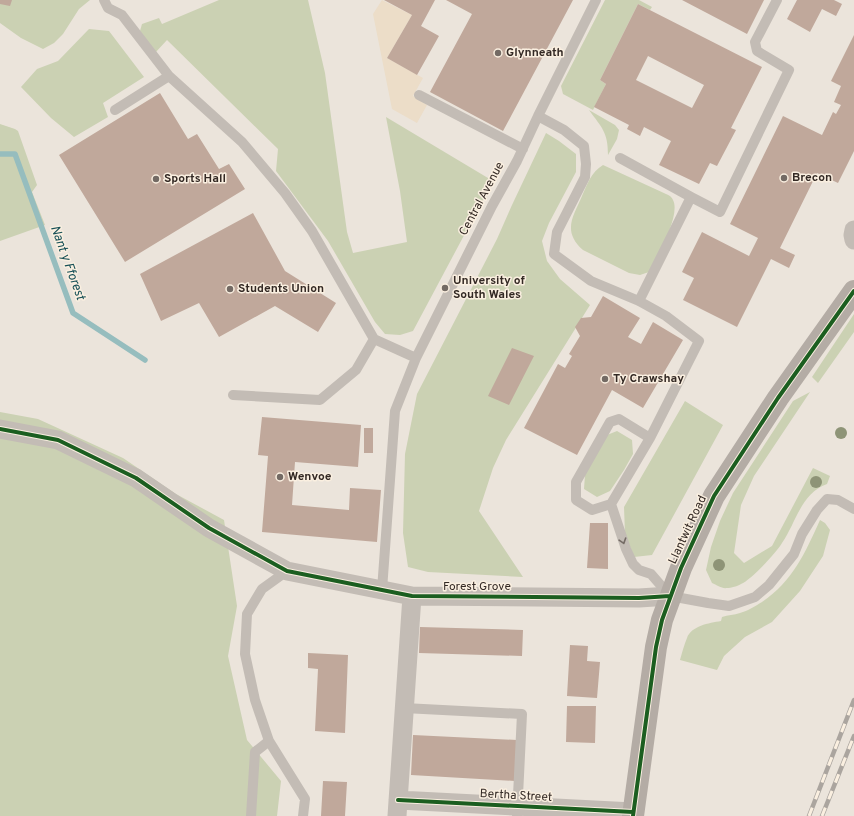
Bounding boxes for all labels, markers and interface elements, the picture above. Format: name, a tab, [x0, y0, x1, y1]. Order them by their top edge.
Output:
place label: Glynneath	[506, 45, 564, 61]
marker: Glynneath	[493, 48, 503, 58]
street label: Central Avenue	[456, 159, 508, 239]
place label: Brecon	[792, 170, 832, 186]
place label: Sports Hall	[164, 171, 226, 187]
marker: Brecon	[779, 173, 789, 183]
marker: Sports Hall	[151, 174, 161, 184]
water label: Nant y Fforest	[46, 224, 88, 304]
place label: University of South Wales	[453, 273, 525, 303]
place label: Students Union	[238, 281, 324, 297]
marker: University of South Wales	[440, 283, 450, 293]
marker: Students Union	[225, 284, 235, 294]
place label: Ty Crawshay	[613, 371, 684, 387]
marker: Ty Crawshay	[600, 374, 610, 384]
place label: Wenvoe	[288, 469, 332, 485]
marker: Wenvoe	[275, 472, 285, 482]
street label: Llantwit Road	[665, 493, 711, 567]
one-way arrow	[618, 538, 627, 545]
street label: Forest Grove	[443, 579, 511, 595]
street label: Bertha Street	[479, 786, 553, 806]

